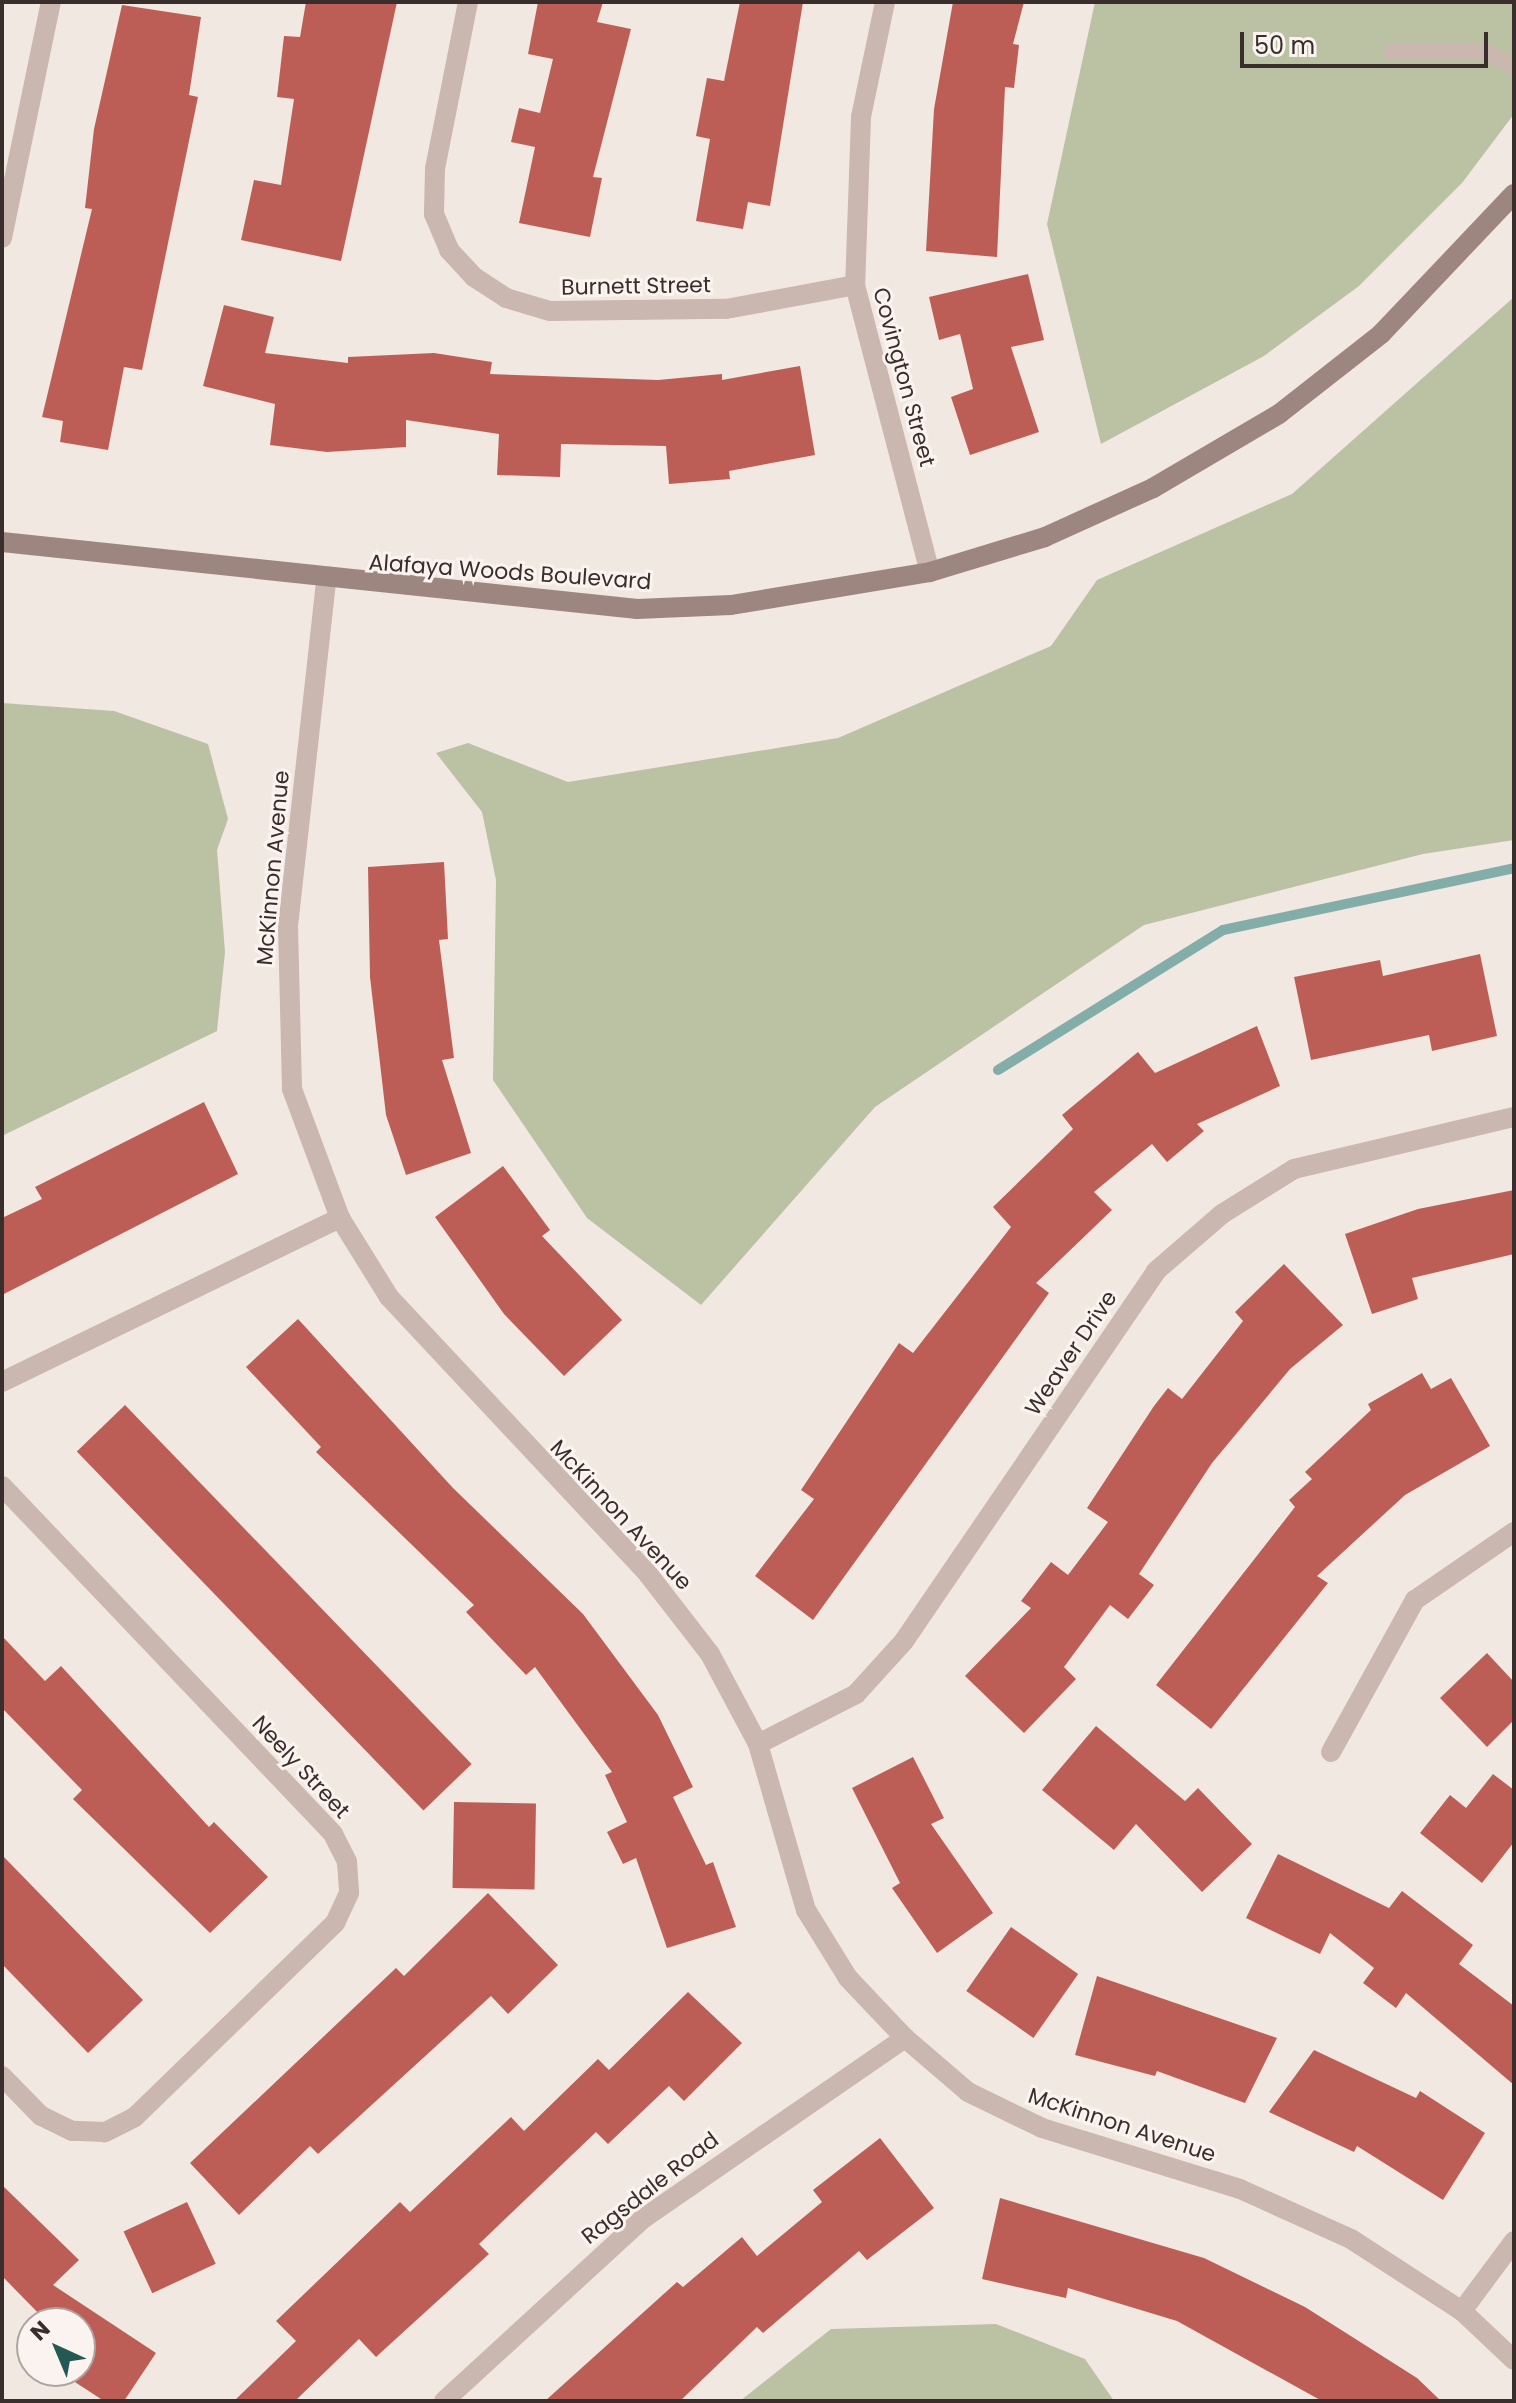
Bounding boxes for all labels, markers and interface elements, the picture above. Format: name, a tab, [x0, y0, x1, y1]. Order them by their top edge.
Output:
scale bar	[1244, 16, 1492, 66]
text: 50 m	[1254, 29, 1315, 62]
street label: Burnett Street	[561, 271, 711, 301]
street label: Covington Street	[867, 285, 941, 469]
street label: Alafaya Woods Boulevard	[368, 549, 652, 595]
street label: McKinnon Avenue	[251, 769, 295, 967]
street label: Weaver Drive	[1019, 1285, 1123, 1421]
street label: McKinnon Avenue	[545, 1434, 697, 1596]
street label: Neely Street	[247, 1710, 355, 1824]
street label: McKinnon Avenue	[1025, 2082, 1219, 2168]
street label: Ragsdale Road	[576, 2126, 724, 2250]
north arrow	[16, 2307, 96, 2387]
text: N	[24, 2314, 57, 2348]

